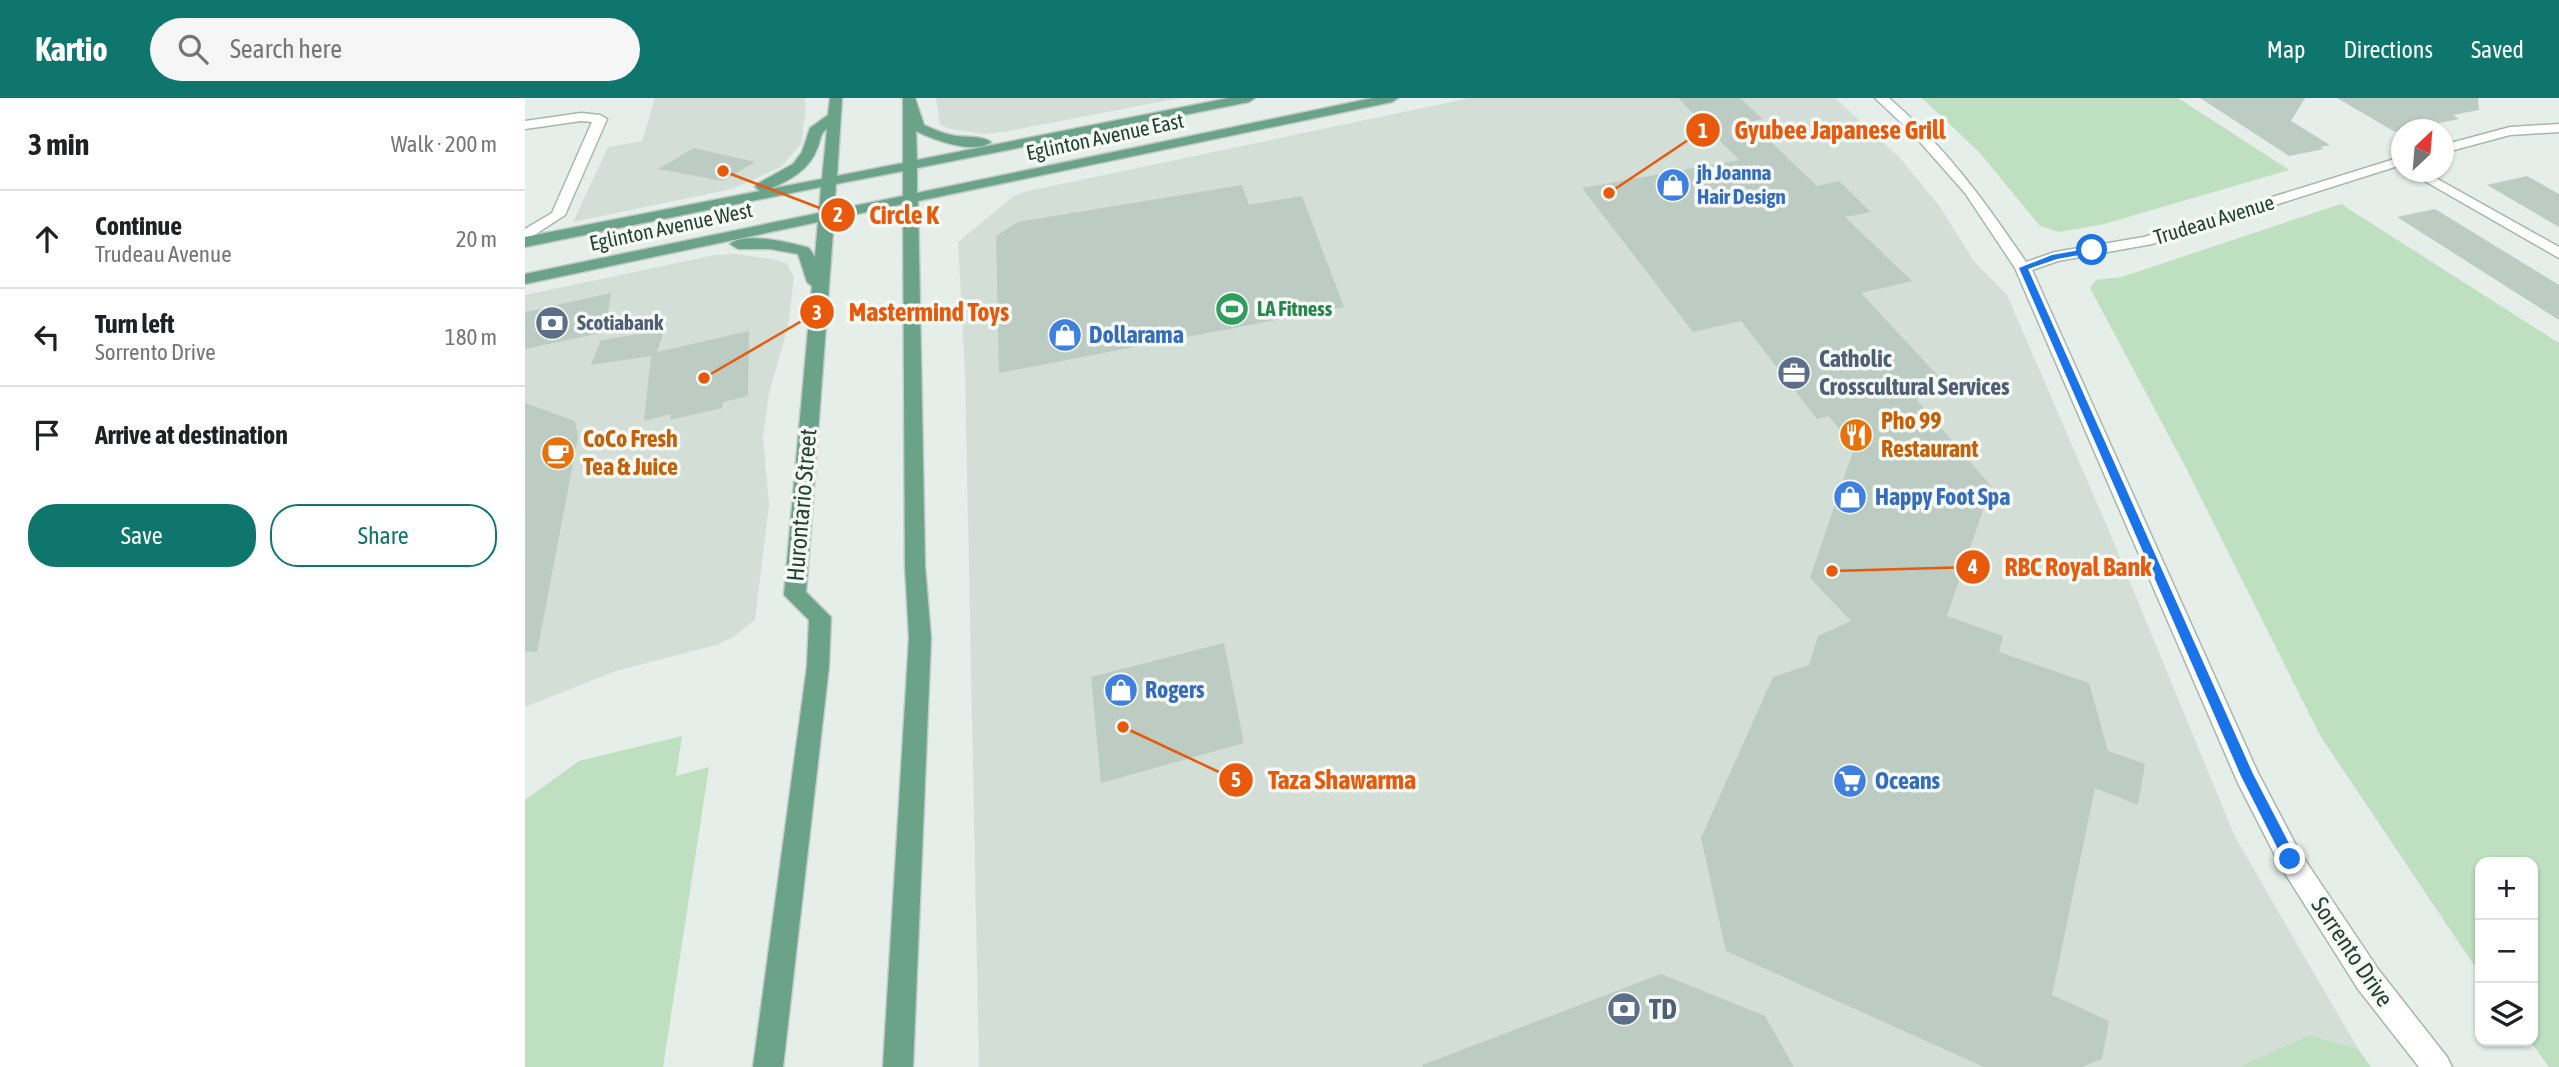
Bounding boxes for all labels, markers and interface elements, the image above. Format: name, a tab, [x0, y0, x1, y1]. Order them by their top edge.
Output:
search box	[150, 18, 640, 81]
text: Kartio	[35, 30, 108, 68]
icon: search	[174, 30, 212, 68]
text: Search here	[230, 34, 342, 64]
text: Map	[2267, 36, 2305, 63]
text: Directions	[2343, 36, 2433, 63]
text: Saved	[2471, 36, 2524, 63]
callout: Gyubee Japanese Grill	[1686, 107, 1960, 154]
street label: Eglinton Avenue East	[1024, 108, 1186, 164]
text: Gyubee Japanese Grill	[1734, 115, 1947, 145]
text: 1	[1698, 118, 1708, 142]
north arrow	[2391, 119, 2454, 182]
text: 3 min	[28, 127, 89, 161]
text: Walk · 200 m	[391, 131, 497, 157]
place label: jh Joanna Hair Design	[1696, 160, 1786, 208]
shop icon: jh Joanna Hair Design	[1654, 166, 1692, 204]
street label: Trudeau Avenue	[2151, 189, 2277, 249]
callout: Circle K	[820, 192, 953, 239]
street label: Eglinton Avenue West	[587, 197, 754, 255]
text: Circle K	[869, 200, 939, 230]
text: 2	[833, 202, 843, 226]
text: Continue	[95, 211, 182, 241]
icon: ahead	[28, 220, 66, 258]
text: 20 m	[456, 226, 497, 252]
route start	[2076, 234, 2107, 265]
text: Trudeau Avenue	[95, 241, 232, 267]
callout: Mastermind Toys	[800, 289, 1023, 336]
sports icon: LA Fitness	[1213, 290, 1251, 328]
place label: LA Fitness	[1257, 296, 1333, 320]
text: Mastermind Toys	[849, 297, 1009, 327]
text: 3	[812, 300, 822, 324]
bank icon: Scotiabank	[533, 304, 571, 342]
text: Turn left	[95, 309, 175, 339]
place label: Scotiabank	[577, 310, 664, 334]
shop icon: Dollarama	[1046, 316, 1084, 354]
icon: left	[28, 318, 66, 356]
place label: Dollarama	[1089, 321, 1184, 348]
text: 180 m	[445, 324, 497, 350]
text: Sorrento Drive	[95, 339, 216, 365]
place label: Catholic Crosscultural Services	[1819, 345, 2010, 400]
office icon: Catholic Crosscultural Services	[1775, 354, 1813, 392]
place label: Pho 99 Restaurant	[1881, 407, 1978, 462]
icon: arrive	[28, 416, 66, 454]
restaurant icon: Pho 99 Restaurant	[1837, 416, 1875, 454]
text: Arrive at destination	[95, 420, 288, 450]
place label: CoCo Fresh Tea & Juice	[583, 425, 678, 480]
street label: Hurontario Street	[781, 427, 822, 583]
cafe icon: CoCo Fresh Tea & Juice	[539, 434, 577, 472]
shop icon: Happy Foot Spa	[1831, 478, 1869, 516]
place label: Happy Foot Spa	[1875, 483, 2010, 510]
button: Save	[28, 504, 256, 567]
button: Share	[270, 504, 497, 567]
callout: RBC Royal Bank	[1956, 543, 2166, 590]
text: RBC Royal Bank	[2004, 552, 2152, 582]
text: 4	[1967, 554, 1978, 578]
shop icon: Rogers	[1102, 671, 1140, 709]
place label: Rogers	[1145, 676, 1205, 703]
callout: Taza Shawarma	[1219, 756, 1430, 803]
supermarket icon: Oceans	[1831, 762, 1869, 800]
text: Taza Shawarma	[1268, 765, 1416, 795]
text: 5	[1231, 767, 1241, 791]
place label: Oceans	[1875, 767, 1941, 794]
route end	[2274, 843, 2305, 874]
map controls	[2475, 857, 2538, 1046]
button: +	[2475, 857, 2538, 920]
street label: Sorrento Drive	[2306, 892, 2399, 1011]
button: −	[2475, 920, 2538, 983]
button: layers	[2475, 983, 2538, 1046]
bank icon: TD	[1605, 990, 1643, 1028]
place label: TD	[1649, 993, 1677, 1025]

